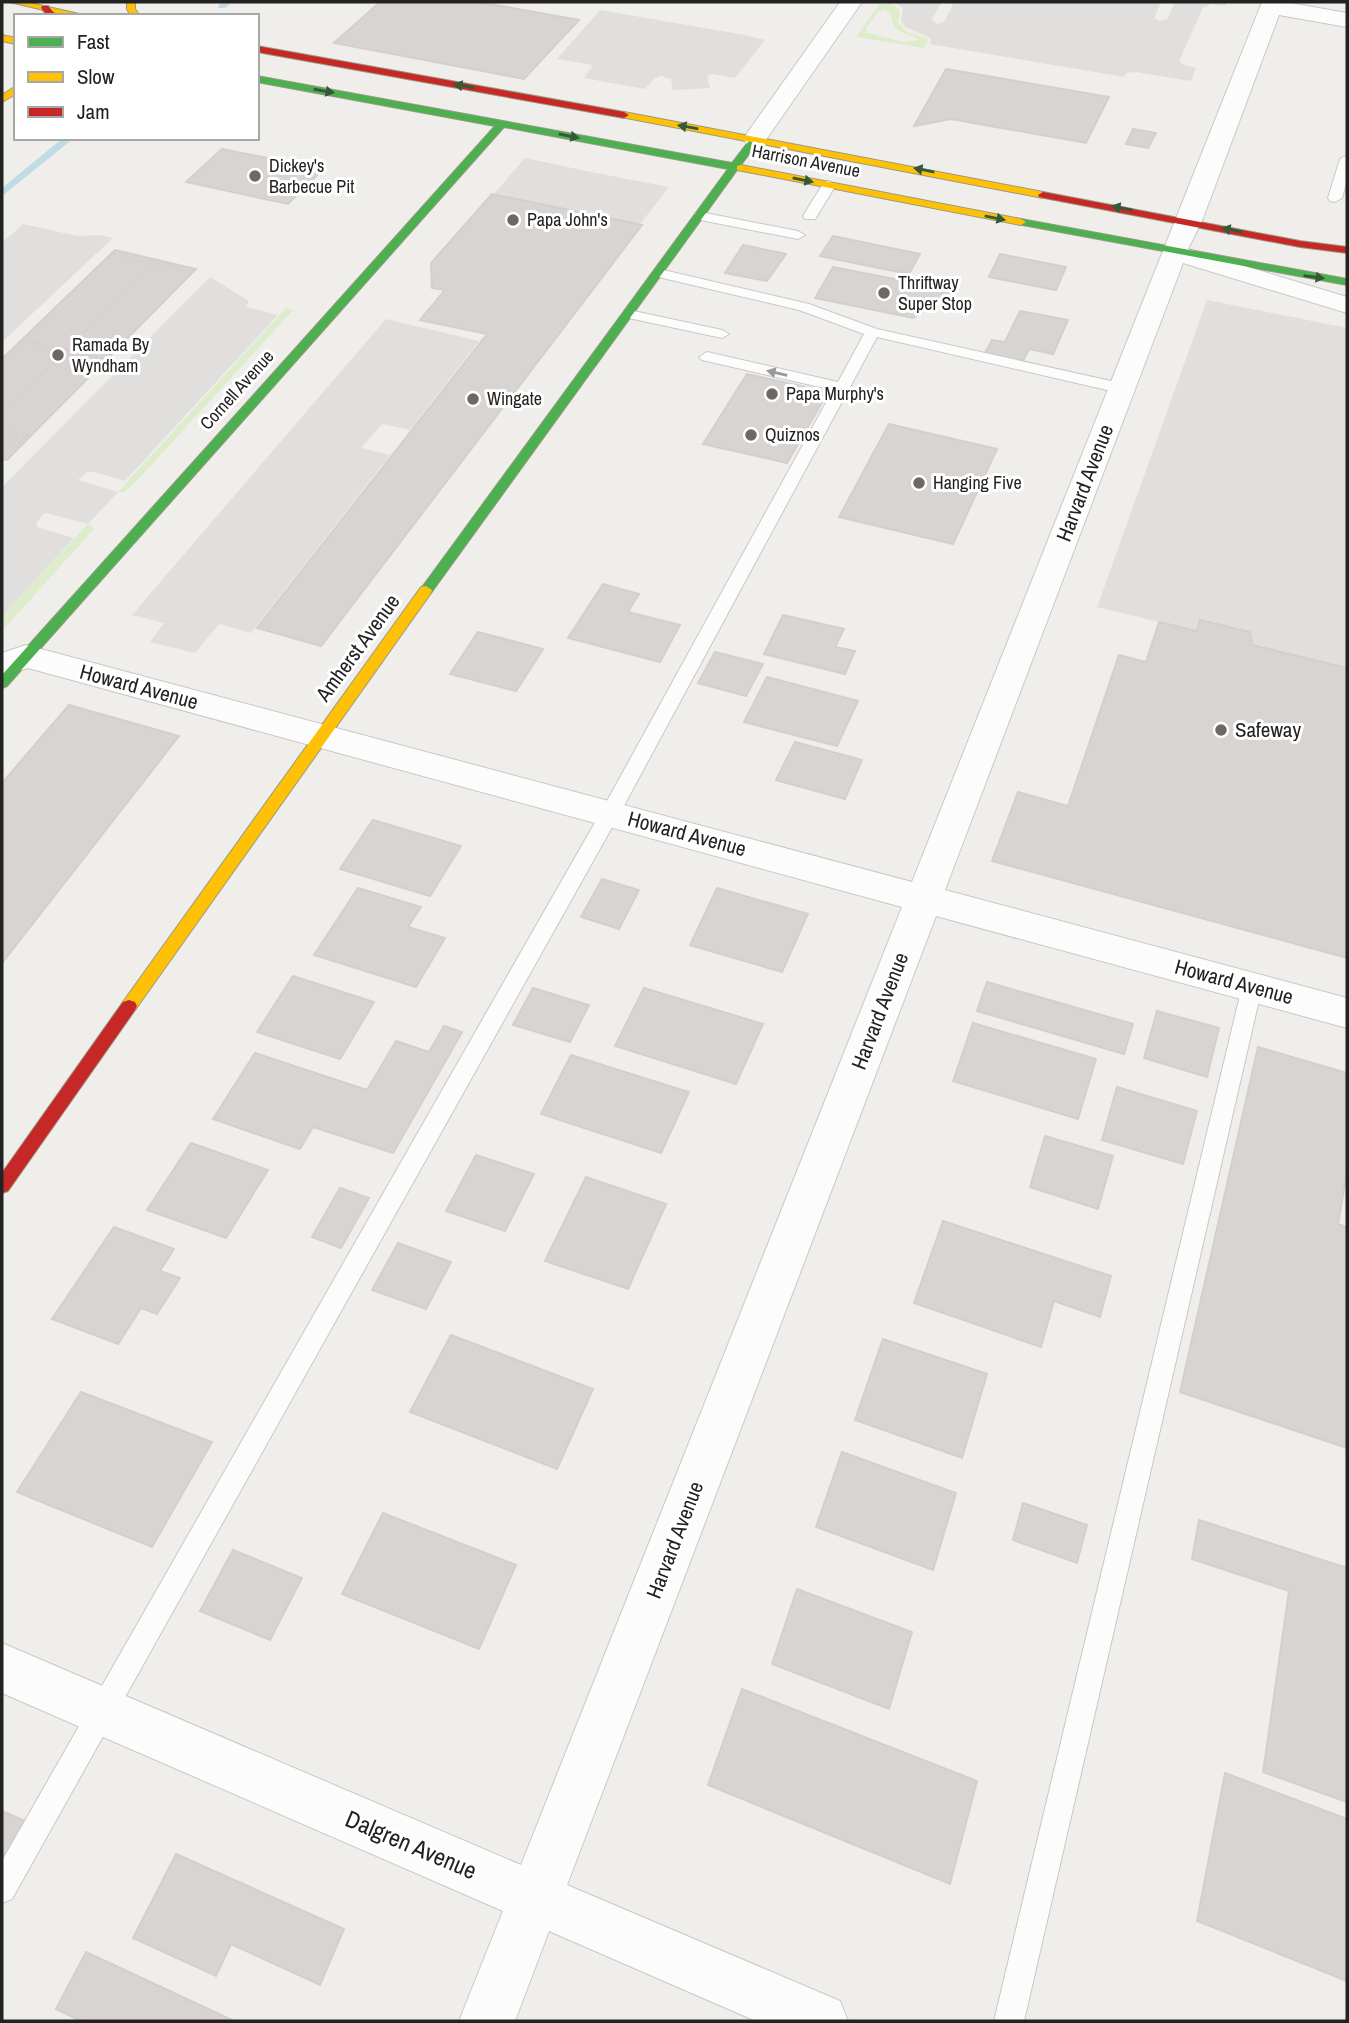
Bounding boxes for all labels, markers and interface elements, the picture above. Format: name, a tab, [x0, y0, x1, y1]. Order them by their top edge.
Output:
legend	[14, 14, 259, 140]
text: Fast	[77, 27, 110, 56]
text: Slow	[77, 62, 115, 91]
one-way arrow	[453, 81, 475, 92]
one-way arrow	[313, 86, 335, 97]
text: Jam	[77, 97, 110, 126]
one-way arrow	[677, 121, 699, 132]
one-way arrow	[558, 131, 580, 142]
street label: Harrison Avenue	[750, 138, 862, 183]
place label: Dickey's Barbecue Pit	[269, 153, 354, 199]
one-way arrow	[913, 165, 935, 176]
marker: Dickey's Barbecue Pit	[247, 168, 263, 184]
one-way arrow	[792, 175, 814, 186]
one-way arrow	[1111, 202, 1133, 213]
place label: Papa John's	[527, 207, 608, 232]
marker: Papa John's	[505, 212, 521, 228]
one-way arrow	[984, 212, 1006, 223]
one-way arrow	[1221, 224, 1243, 235]
place label: Thriftway Super Stop	[898, 270, 972, 316]
one-way arrow	[1303, 271, 1325, 282]
marker: Thriftway Super Stop	[876, 285, 892, 301]
place label: Ramada By Wyndham	[72, 332, 150, 378]
street label: Cornell Avenue	[194, 344, 279, 435]
marker: Ramada By Wyndham	[50, 347, 66, 363]
one-way arrow	[766, 367, 788, 378]
place label: Papa Murphy's	[786, 381, 884, 406]
place label: Wingate	[487, 386, 542, 411]
marker: Papa Murphy's	[764, 386, 780, 402]
marker: Wingate	[465, 391, 481, 407]
street label: Harvard Avenue	[1049, 420, 1120, 546]
place label: Quiznos	[765, 422, 820, 447]
marker: Quiznos	[743, 427, 759, 443]
place label: Hanging Five	[933, 470, 1022, 495]
marker: Hanging Five	[911, 475, 927, 491]
street label: Amherst Avenue	[308, 588, 406, 708]
street label: Howard Avenue	[77, 657, 201, 716]
place label: Safeway	[1235, 715, 1301, 744]
marker: Safeway	[1213, 722, 1229, 738]
street label: Howard Avenue	[625, 804, 749, 863]
street label: Harvard Avenue	[844, 948, 915, 1074]
street label: Howard Avenue	[1172, 952, 1296, 1011]
street label: Harvard Avenue	[639, 1477, 710, 1603]
street label: Dalgren Avenue	[341, 1802, 482, 1886]

